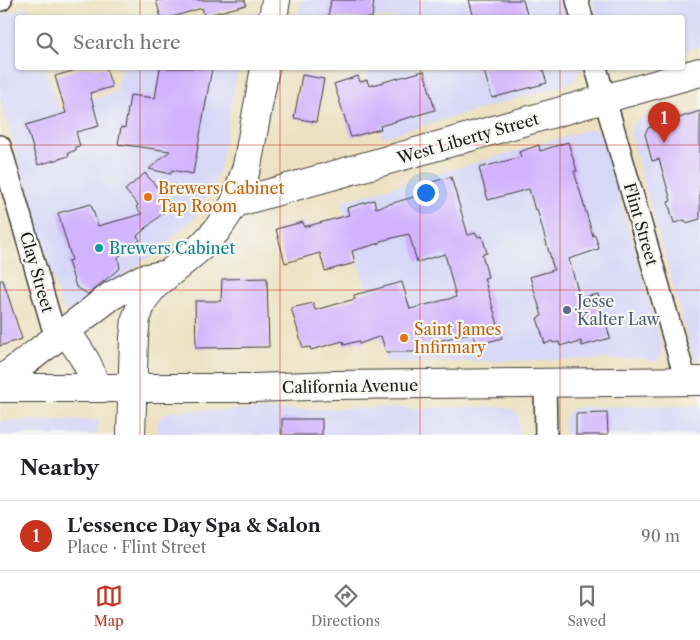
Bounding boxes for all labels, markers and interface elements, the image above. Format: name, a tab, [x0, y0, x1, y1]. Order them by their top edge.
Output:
search box	[15, 15, 685, 70]
icon: search	[33, 29, 61, 57]
text: Search here	[73, 31, 181, 54]
pin: 1	[648, 102, 680, 143]
street label: West Liberty Street	[394, 108, 541, 168]
place label: Brewers Cabinet Tap Room	[158, 178, 284, 216]
your location	[413, 180, 439, 206]
street label: Flint Street	[620, 180, 662, 268]
marker: Brewers Cabinet Tap Room	[142, 191, 154, 203]
street label: Clay Street	[16, 229, 58, 315]
place label: Brewers Cabinet	[109, 238, 235, 258]
marker: Brewers Cabinet	[93, 242, 105, 254]
place label: Jesse Kalter Law	[574, 291, 660, 329]
marker: Jesse Kalter Law	[561, 304, 573, 316]
place label: Saint James Infirmary	[414, 319, 501, 357]
marker: Saint James Infirmary	[398, 332, 410, 344]
street label: California Avenue	[282, 375, 418, 397]
text: Nearby	[20, 455, 99, 480]
text: L'essence Day Spa & Salon	[67, 514, 321, 537]
text: 1	[32, 526, 40, 546]
text: 90 m	[641, 526, 680, 546]
text: Place · Flint Street	[67, 537, 206, 557]
tab: Map	[94, 582, 124, 630]
tab: Directions	[311, 582, 380, 630]
tab: Saved	[567, 582, 606, 630]

